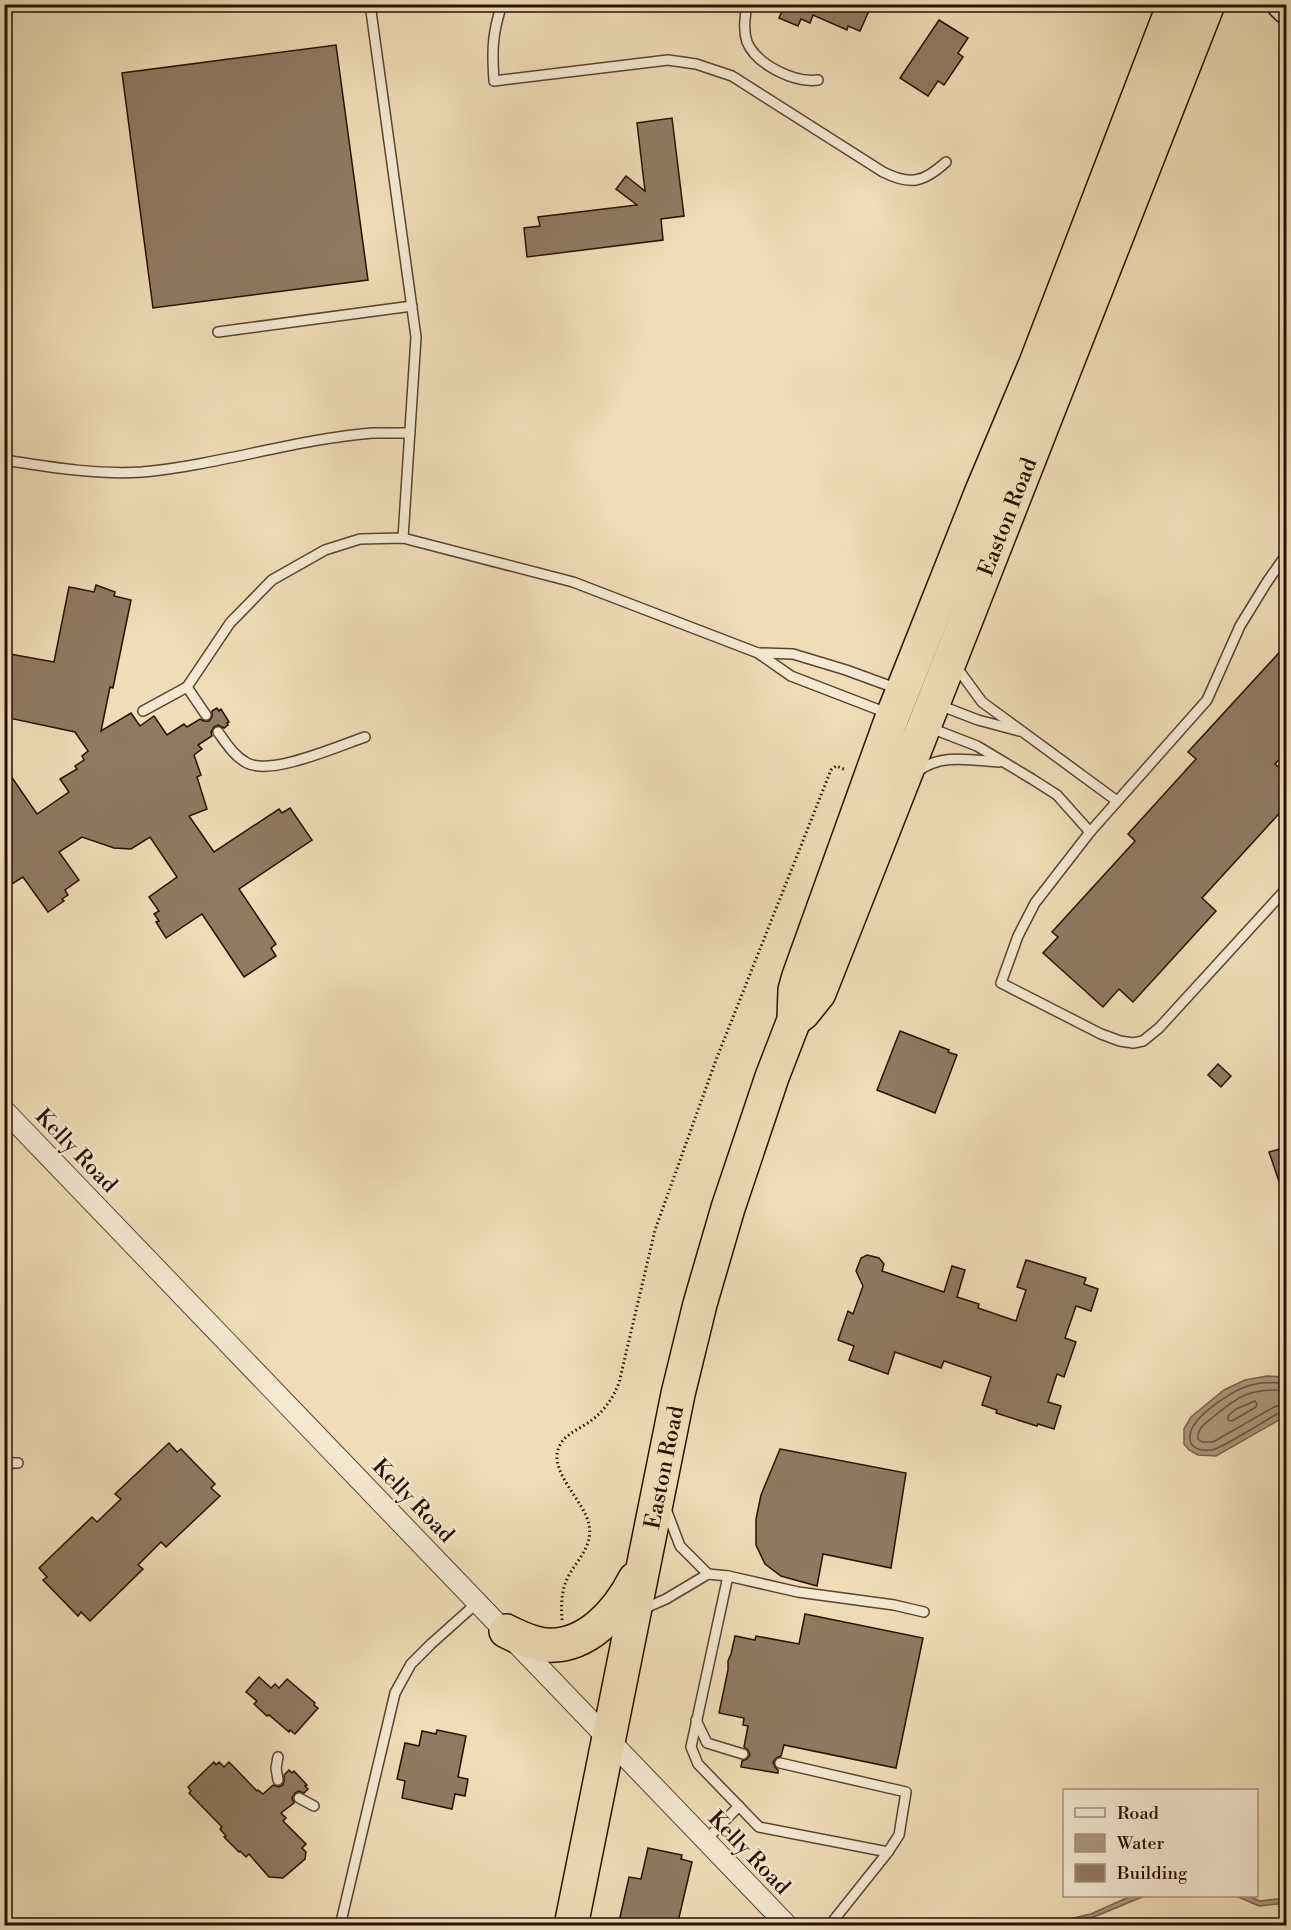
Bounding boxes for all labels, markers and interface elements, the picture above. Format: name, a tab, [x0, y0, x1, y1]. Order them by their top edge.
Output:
street label: Easton Road	[973, 454, 1043, 580]
street label: Kelly Road	[29, 1103, 123, 1199]
street label: Easton Road	[639, 1403, 690, 1531]
street label: Kelly Road	[366, 1453, 460, 1549]
legend	[1063, 1789, 1258, 1897]
text: Road	[1117, 1802, 1160, 1825]
street label: Kelly Road	[702, 1805, 796, 1901]
text: Water	[1116, 1832, 1165, 1855]
text: Building	[1116, 1862, 1188, 1885]

